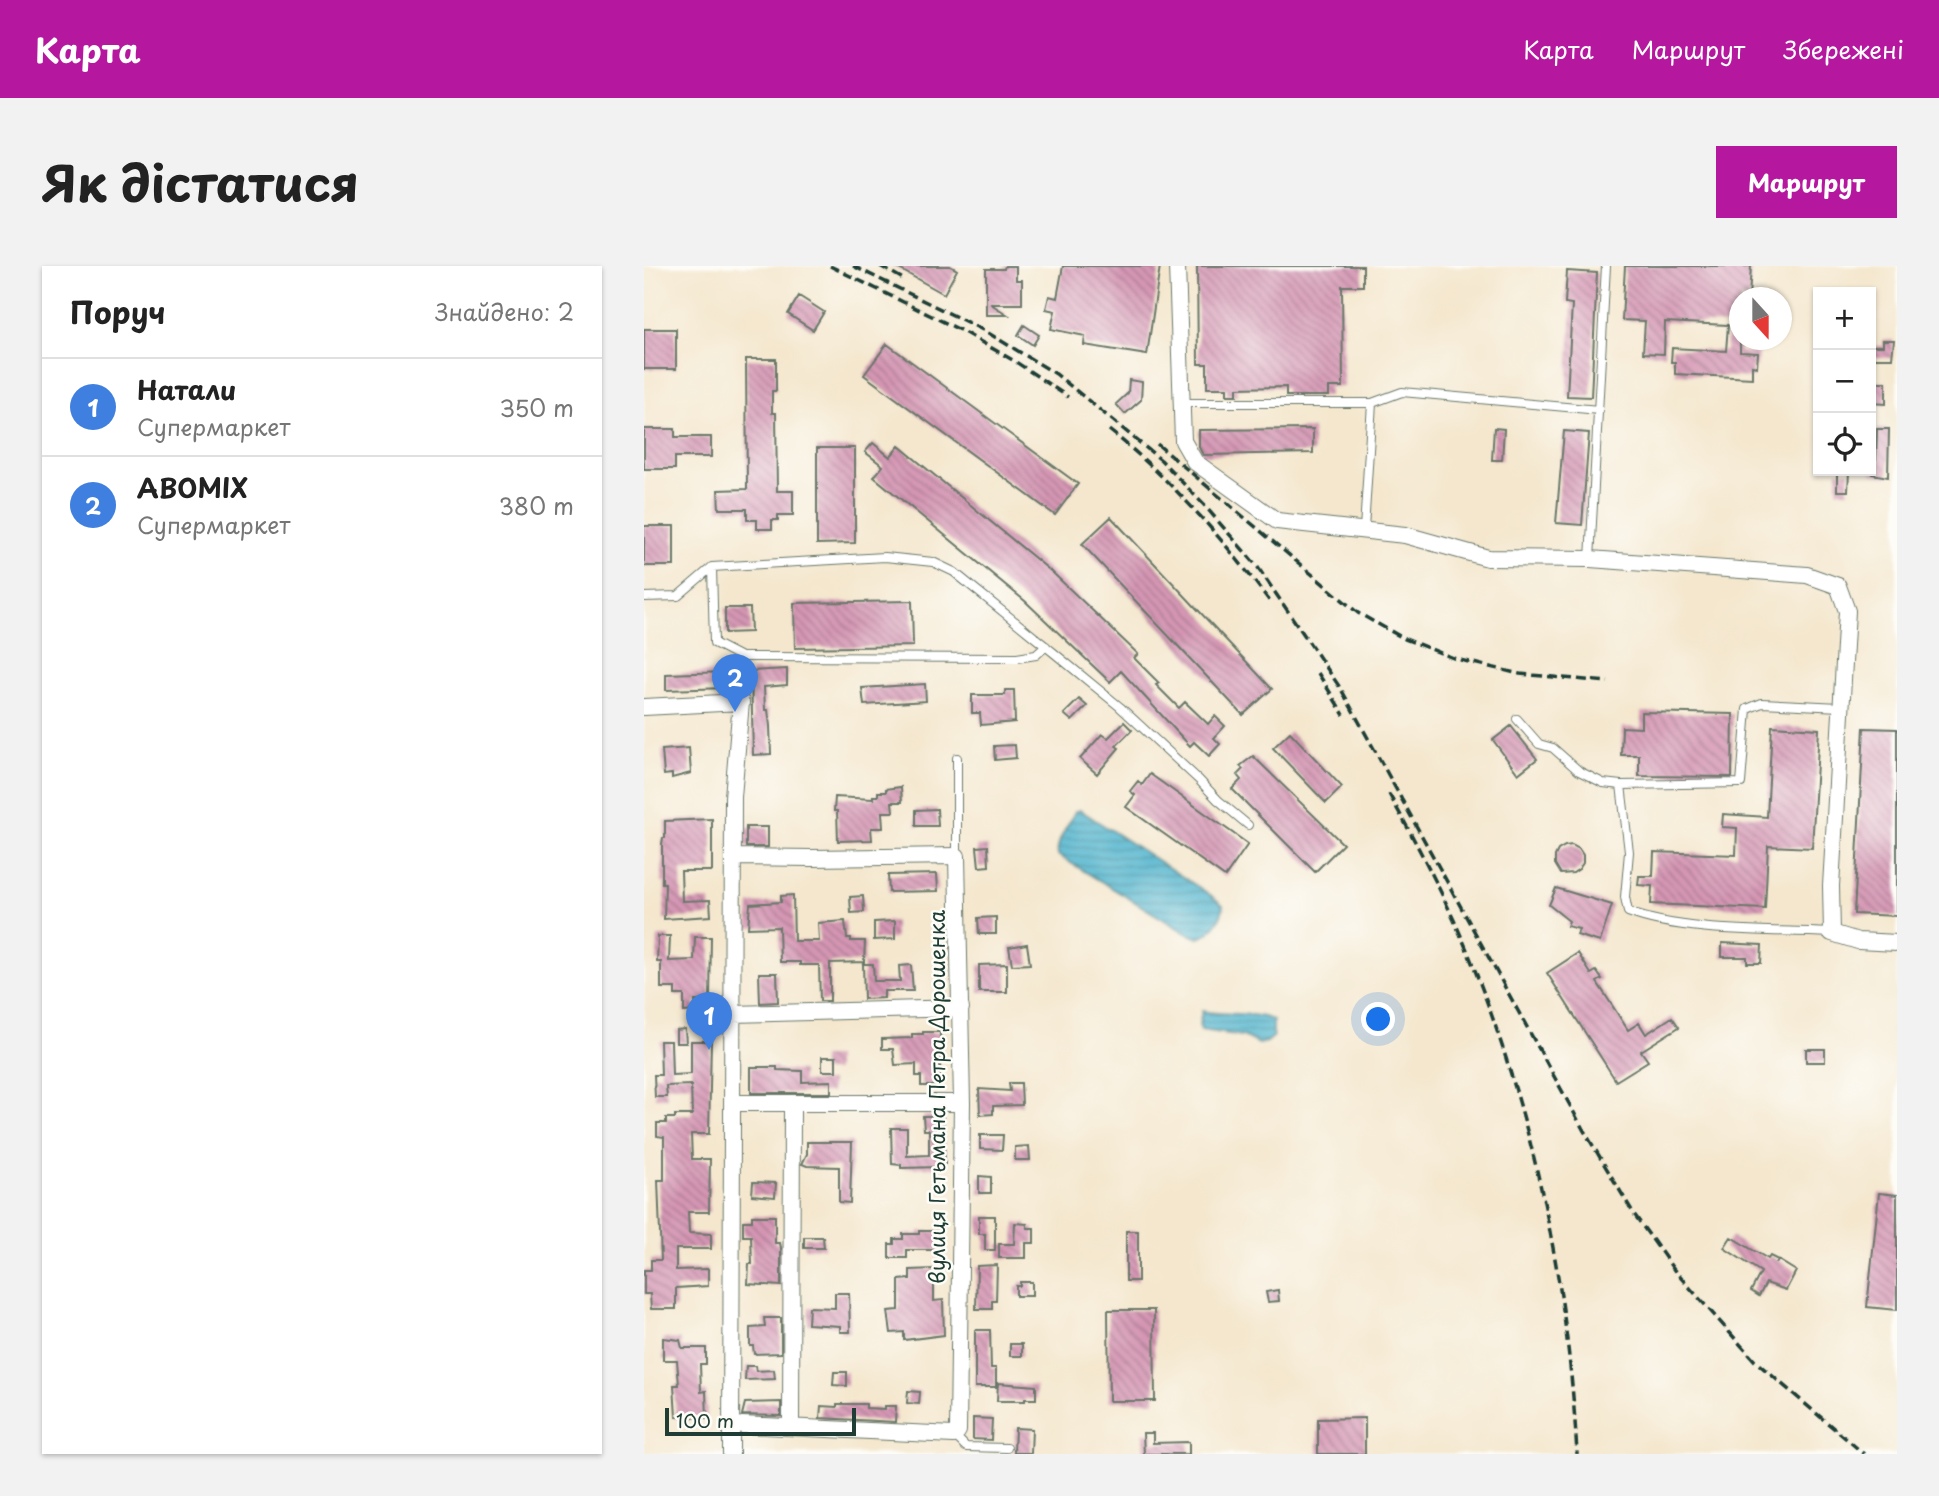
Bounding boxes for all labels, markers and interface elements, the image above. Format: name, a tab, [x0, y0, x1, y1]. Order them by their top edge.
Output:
text: Карта	[35, 24, 141, 74]
text: Карта	[1523, 31, 1594, 67]
text: Маршрут	[1632, 31, 1745, 67]
text: Збережені	[1783, 31, 1904, 67]
text: Як дістатися	[42, 145, 359, 219]
button: Маршрут	[1716, 146, 1897, 218]
north arrow	[1729, 287, 1792, 350]
map controls	[1813, 287, 1876, 476]
button: +	[1813, 287, 1876, 350]
text: Поруч	[70, 289, 165, 334]
text: Знайдено: 2	[435, 294, 574, 329]
button: −	[1813, 350, 1876, 413]
text: Натали	[137, 370, 236, 409]
text: 1	[88, 390, 99, 425]
text: 350 m	[499, 390, 574, 425]
text: Супермаркет	[137, 409, 291, 444]
button: locate	[1813, 413, 1876, 476]
text: ABOMIX	[137, 468, 247, 507]
text: 2	[85, 488, 101, 523]
text: 380 m	[499, 488, 574, 523]
text: Супермаркет	[137, 507, 291, 542]
pin: 2	[712, 654, 758, 712]
street label: вулиця Гетьмана Петра Дорошенка	[920, 910, 952, 1284]
pin: 1	[686, 992, 732, 1050]
your location	[1361, 1002, 1395, 1036]
scale bar	[665, 1405, 856, 1437]
text: 100 m	[676, 1406, 734, 1434]

